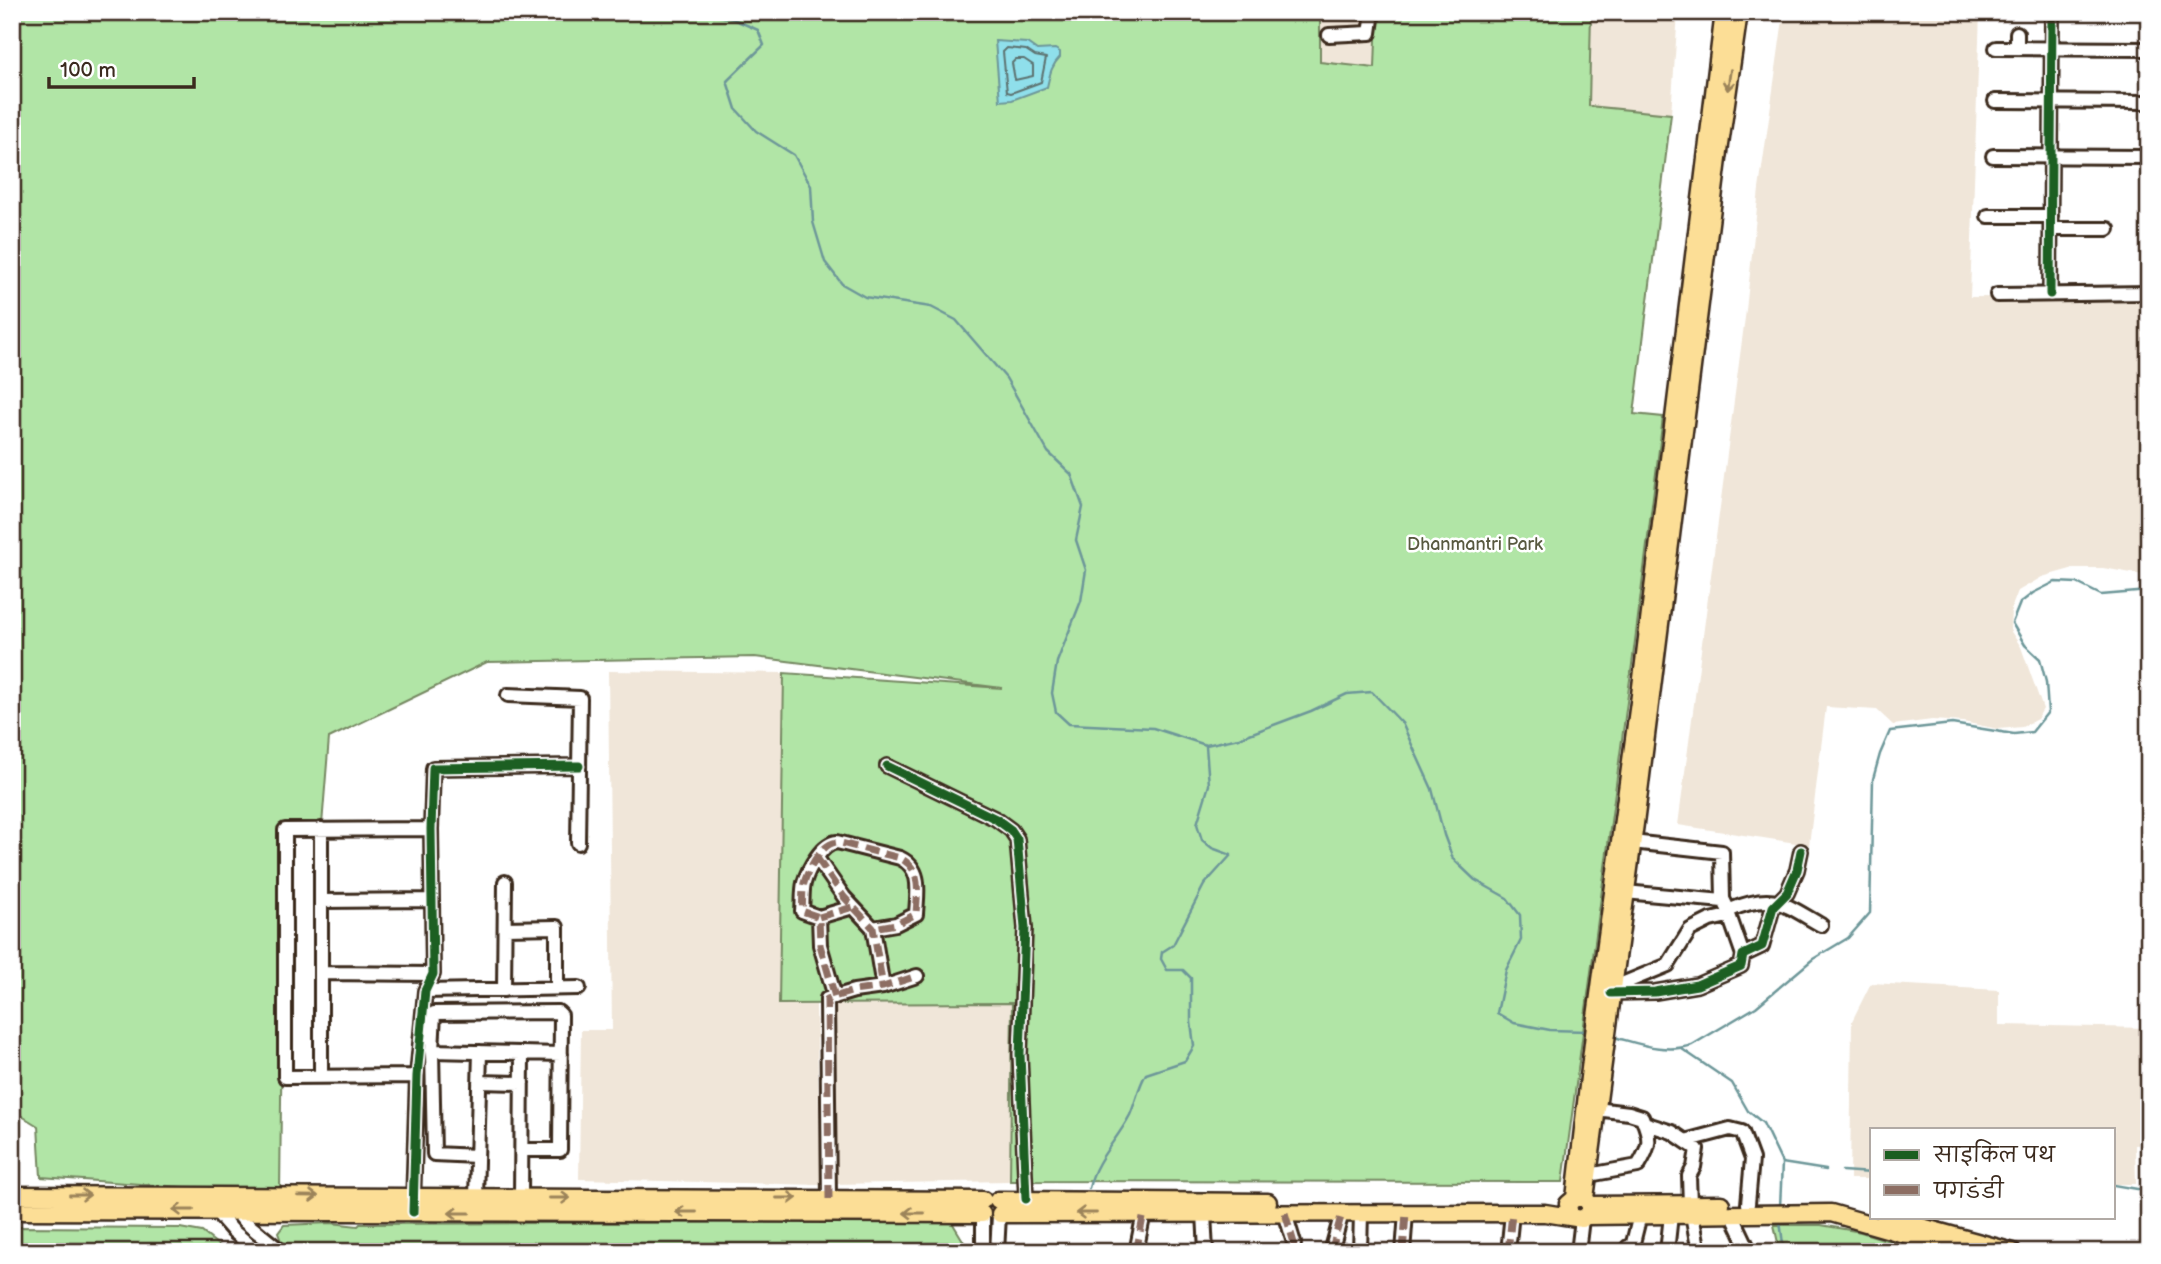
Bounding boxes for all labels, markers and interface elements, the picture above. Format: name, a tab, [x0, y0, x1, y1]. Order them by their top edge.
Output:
scale bar	[49, 46, 194, 90]
text: 100 m	[60, 58, 116, 83]
one-way arrow	[1723, 68, 1736, 91]
park label: Dhanmantri Park	[1407, 534, 1543, 555]
legend	[1870, 1128, 2116, 1218]
text: साइकिल पथ	[1933, 1139, 2056, 1168]
text: पगडंडी	[1933, 1175, 2005, 1204]
one-way arrow	[69, 1188, 92, 1202]
one-way arrow	[296, 1189, 319, 1203]
one-way arrow	[548, 1191, 571, 1205]
one-way arrow	[776, 1191, 799, 1205]
one-way arrow	[171, 1203, 194, 1217]
one-way arrow	[675, 1205, 698, 1219]
one-way arrow	[448, 1206, 471, 1220]
one-way arrow	[903, 1206, 926, 1220]
one-way arrow	[1075, 1207, 1098, 1220]

